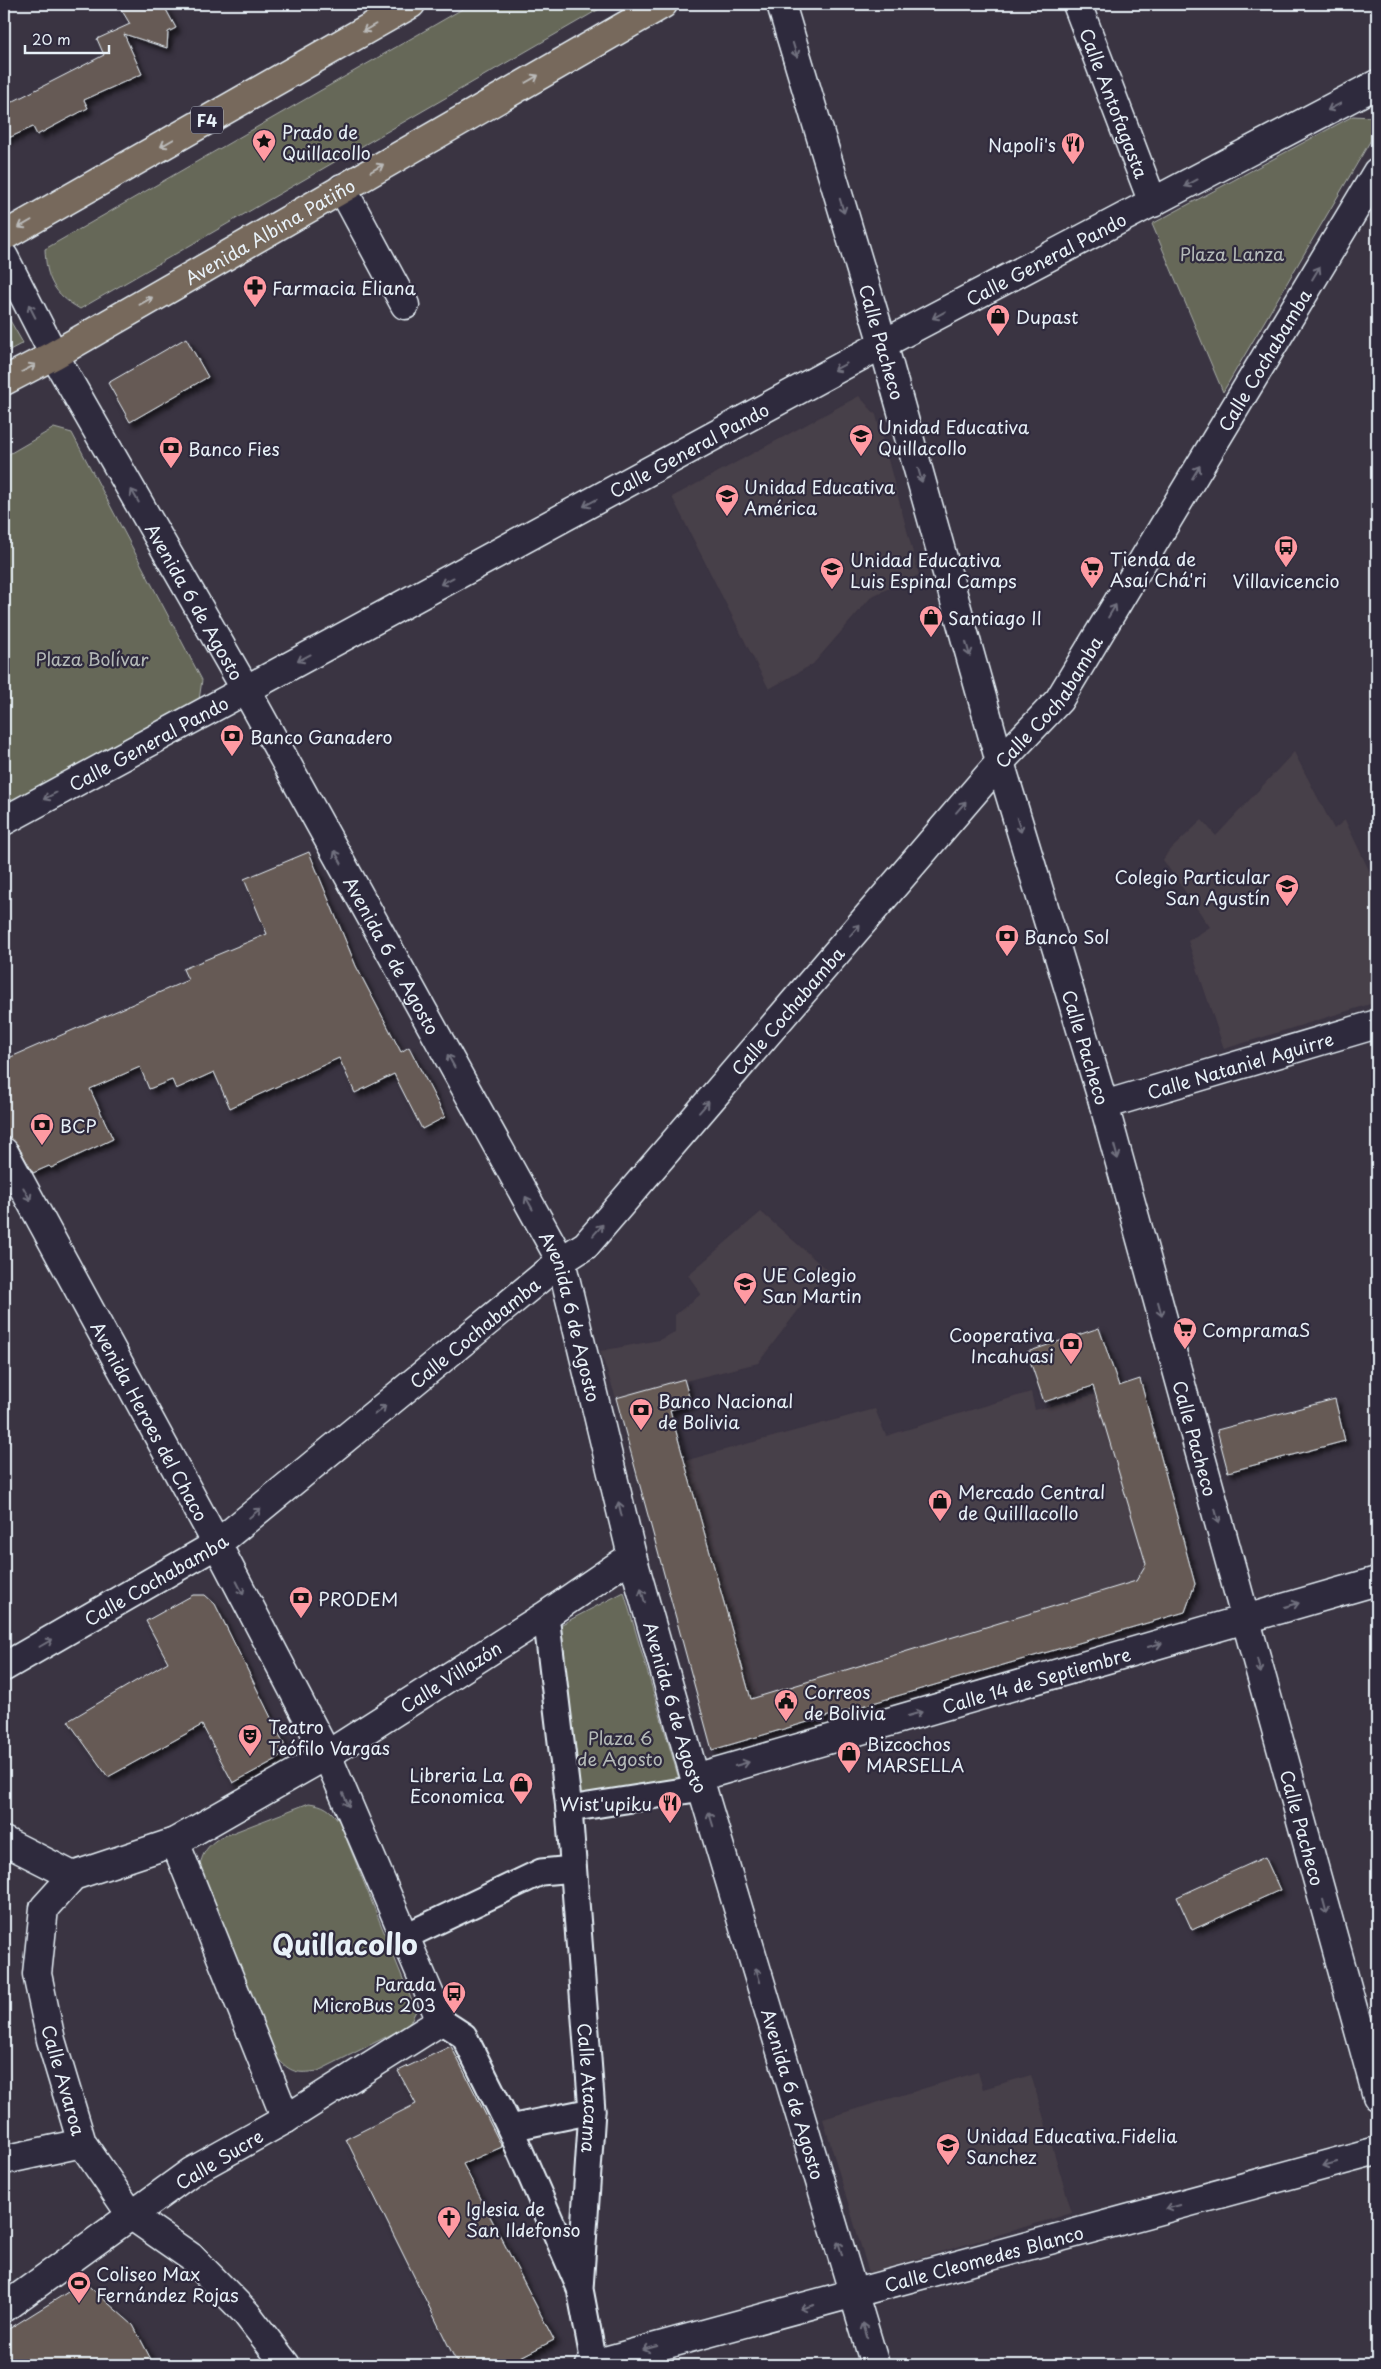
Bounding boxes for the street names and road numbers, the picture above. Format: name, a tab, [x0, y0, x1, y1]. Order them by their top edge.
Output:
street label: Calle Antofagasta	[1074, 24, 1156, 183]
road number: F4	[191, 106, 223, 134]
street label: Avenida Albina Patiño	[179, 171, 360, 291]
street label: Calle General Pando	[961, 205, 1131, 312]
street label: Calle Pacheco	[853, 281, 911, 403]
street label: Calle Cochabamba	[1211, 283, 1318, 436]
street label: Calle General Pando	[604, 395, 773, 504]
street label: Avenida 6 de Agosto	[139, 518, 251, 685]
street label: Calle Cochabamba	[988, 630, 1109, 774]
street label: Calle General Pando	[63, 688, 233, 797]
street label: Avenida 6 de Agosto	[338, 871, 447, 1039]
street label: Calle Cochabamba	[724, 940, 851, 1081]
street label: Calle Pacheco	[1056, 986, 1117, 1108]
street label: Calle Nataniel Aguirre	[1144, 1024, 1337, 1105]
street label: Avenida 6 de Agosto	[533, 1226, 608, 1404]
street label: Calle Cochabamba	[403, 1270, 546, 1394]
street label: Avenida Heroes del Chaco	[85, 1316, 215, 1526]
street label: Calle Pacheco	[1167, 1377, 1225, 1499]
street label: Calle Cochabamba	[79, 1527, 234, 1632]
street label: Avenida 6 de Agosto	[638, 1618, 715, 1798]
street label: Calle Villazón	[394, 1634, 506, 1719]
street label: Calle 14 de Septiembre	[939, 1639, 1134, 1720]
street label: Calle Pacheco	[1274, 1767, 1332, 1889]
street label: Avenida 6 de Agosto	[755, 2005, 832, 2183]
street label: Calle Avaroa	[35, 2022, 93, 2139]
street label: Calle Atacama	[572, 2022, 606, 2154]
street label: Calle Sucre	[170, 2122, 268, 2196]
street label: Calle Cleomedes Blanco	[881, 2218, 1086, 2298]

